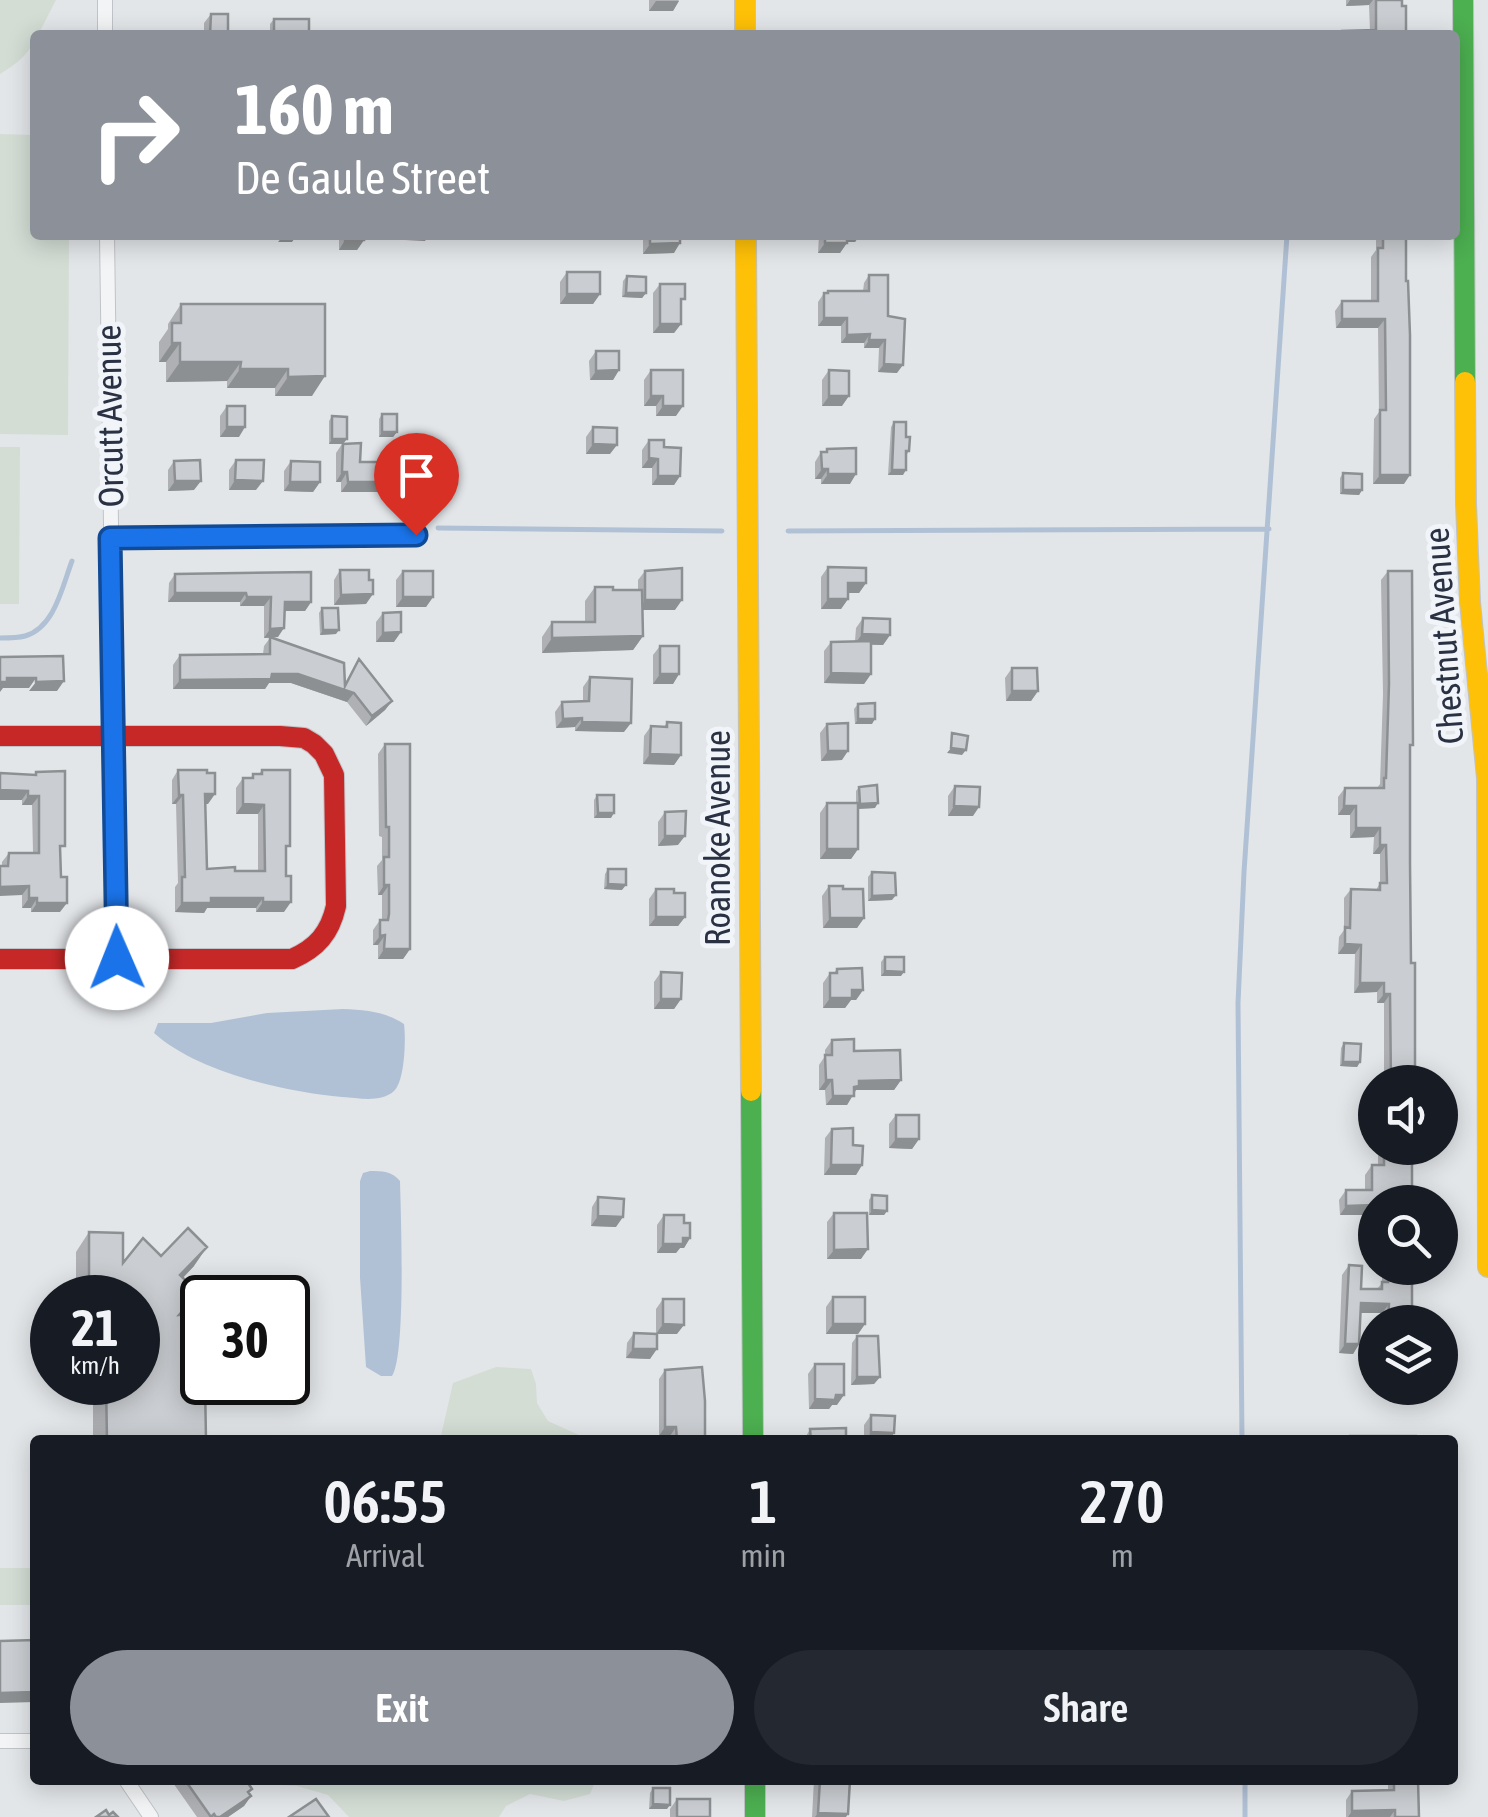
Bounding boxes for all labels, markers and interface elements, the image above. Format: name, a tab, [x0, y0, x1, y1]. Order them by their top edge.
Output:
text: 160 m	[235, 69, 394, 149]
icon: right	[70, 70, 200, 200]
text: De Gaule Street	[235, 152, 490, 204]
street label: Orcutt Avenue	[87, 324, 131, 508]
pin	[374, 433, 459, 536]
icon: arrive	[389, 448, 444, 503]
street label: Chestnut Avenue	[1415, 527, 1471, 745]
street label: Roanoke Avenue	[697, 730, 737, 946]
position arrow	[65, 906, 169, 1010]
map controls	[1358, 1065, 1458, 1405]
button: sound	[1358, 1065, 1458, 1165]
button: search	[1358, 1185, 1458, 1285]
speed limit sign: 30	[180, 1275, 310, 1405]
text: 21	[71, 1299, 118, 1357]
button: layers	[1358, 1305, 1458, 1405]
text: km/h	[70, 1351, 120, 1379]
text: 06:55	[323, 1467, 447, 1536]
text: 1	[749, 1467, 778, 1536]
text: 270	[1080, 1467, 1164, 1536]
text: Arrival	[346, 1537, 424, 1574]
text: min	[740, 1537, 786, 1574]
text: m	[1111, 1537, 1134, 1574]
button: Exit	[70, 1650, 734, 1765]
button: Share	[754, 1650, 1418, 1765]

